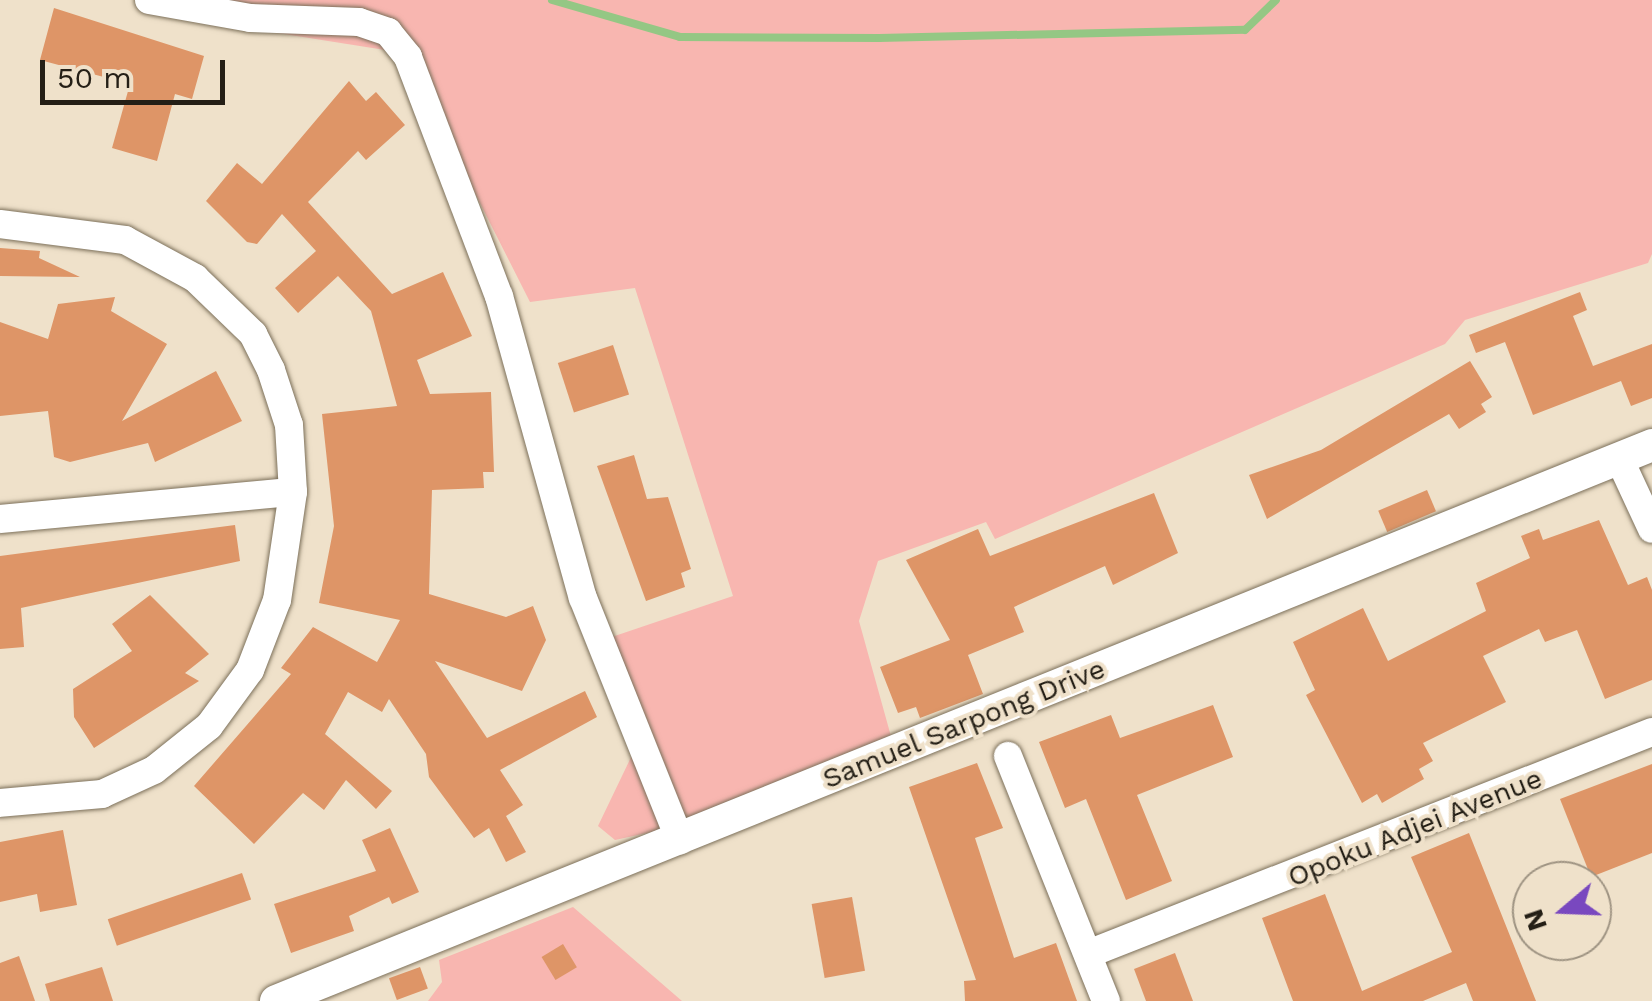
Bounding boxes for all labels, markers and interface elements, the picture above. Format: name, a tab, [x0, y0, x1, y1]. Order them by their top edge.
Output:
scale bar	[45, 40, 230, 102]
text: 50 m	[57, 60, 132, 95]
street label: Samuel Sarpong Drive	[817, 652, 1111, 796]
street label: Opoku Adjei Avenue	[1282, 761, 1548, 895]
north arrow	[1512, 861, 1612, 961]
text: N	[1516, 905, 1554, 935]

